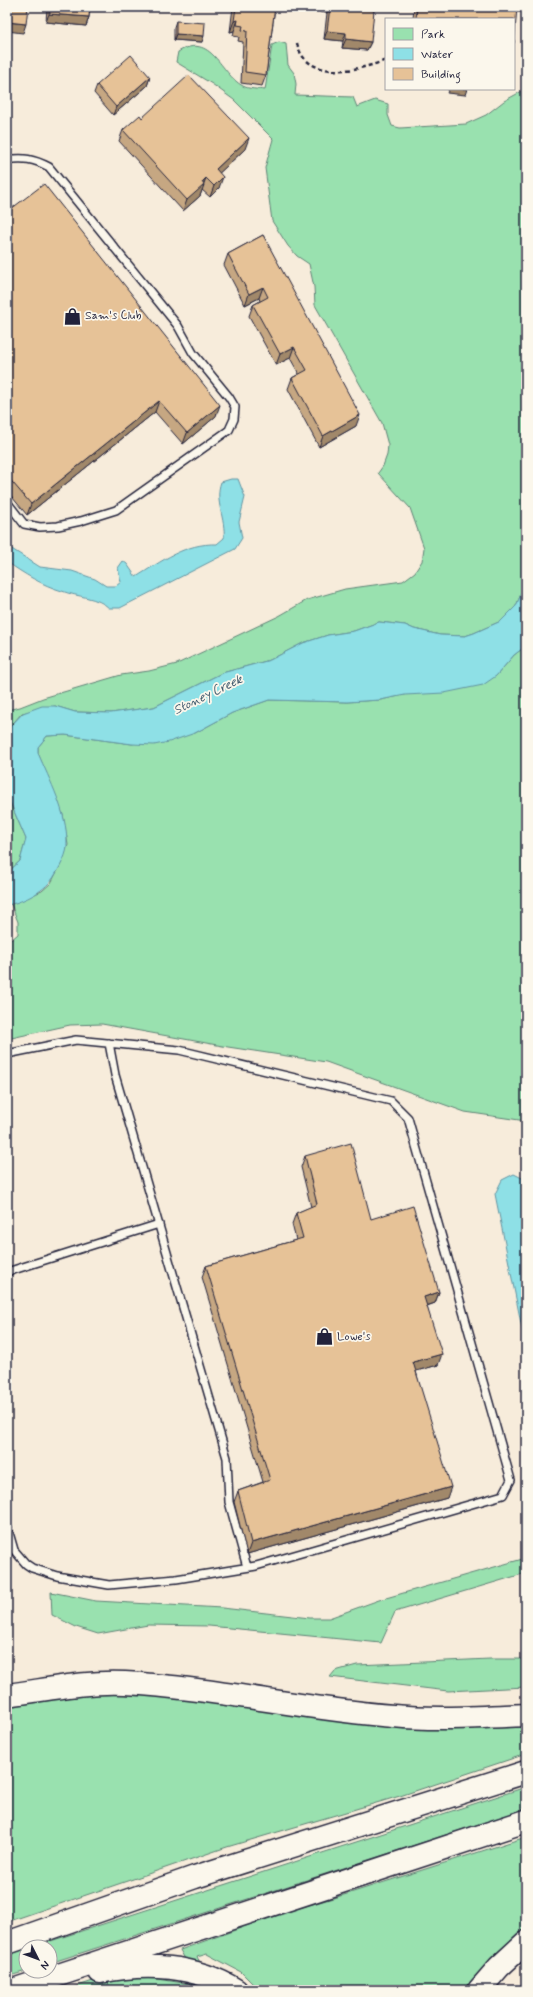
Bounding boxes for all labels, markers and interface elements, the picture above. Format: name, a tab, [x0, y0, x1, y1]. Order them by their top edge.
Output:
legend	[385, 18, 515, 90]
text: Park	[421, 27, 445, 43]
text: Water	[421, 47, 453, 63]
text: Building	[421, 67, 461, 84]
shop icon: Sam's Club	[62, 306, 82, 326]
place label: Sam's Club	[85, 308, 141, 324]
water label: Stoney Creek	[171, 670, 247, 719]
shop icon: Lowe's	[314, 1327, 334, 1347]
place label: Lowe's	[337, 1329, 371, 1345]
north arrow	[18, 1939, 58, 1979]
text: N	[37, 1958, 52, 1972]

